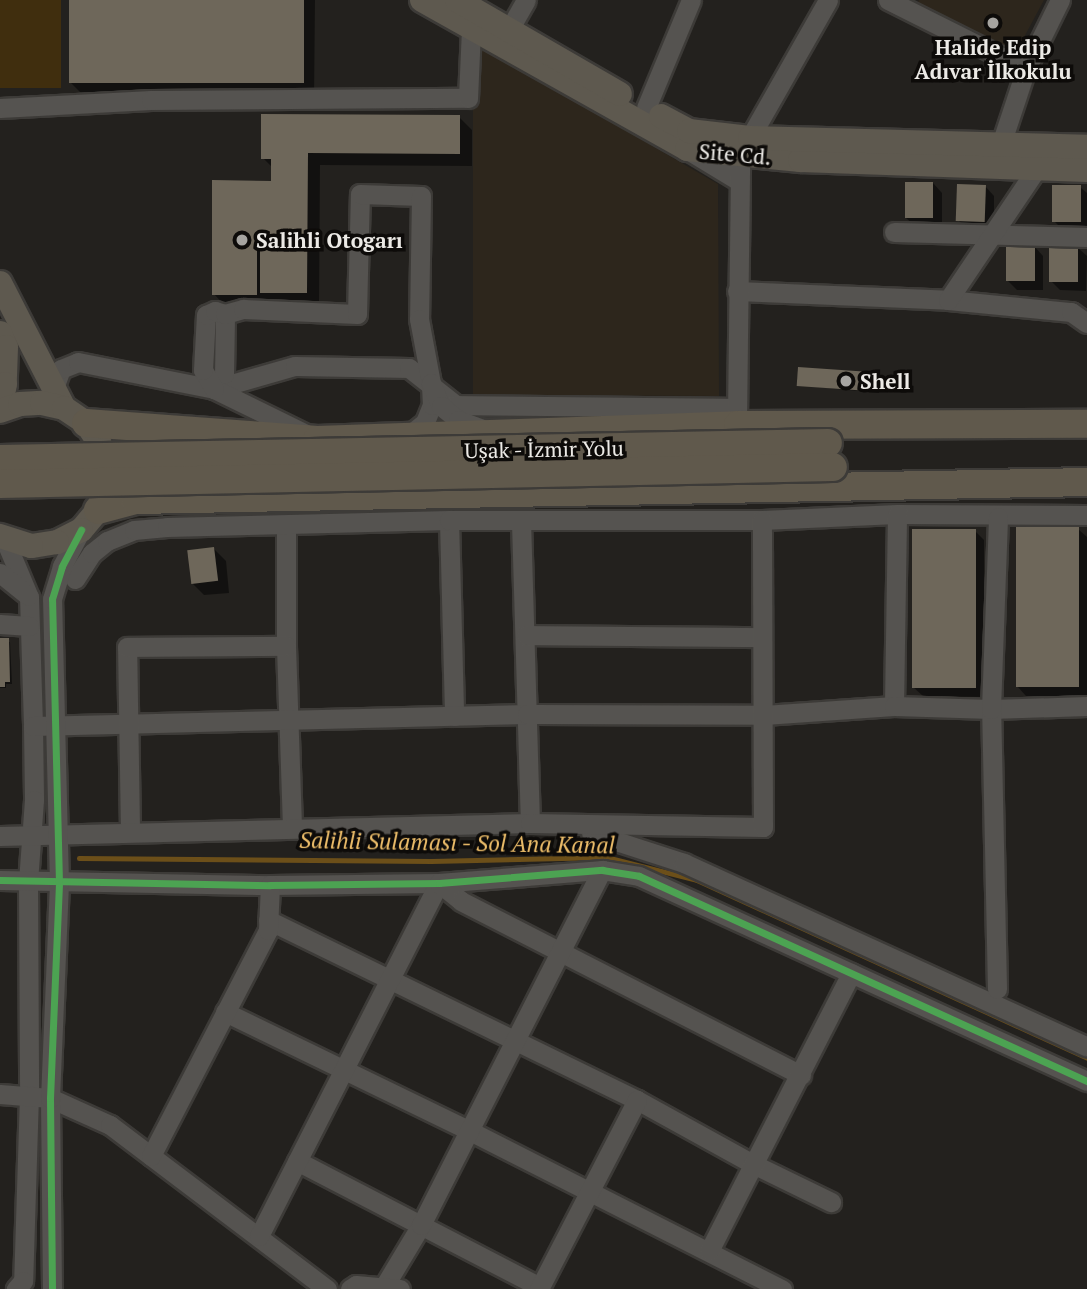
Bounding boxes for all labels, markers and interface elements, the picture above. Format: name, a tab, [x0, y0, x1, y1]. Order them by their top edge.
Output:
marker: Halide Edip Adıvar İlkokulu	[985, 15, 1001, 31]
place label: Halide Edip Adıvar İlkokulu	[914, 34, 1072, 84]
street label: Site Cd.	[698, 138, 772, 170]
place label: Salihli Otogarı	[256, 227, 403, 253]
marker: Salihli Otogarı	[234, 232, 250, 248]
place label: Shell	[860, 368, 910, 394]
marker: Shell	[838, 373, 854, 389]
street label: Uşak - İzmir Yolu	[463, 435, 625, 463]
water label: Salihli Sulaması - Sol Ana Kanal	[298, 826, 616, 860]

